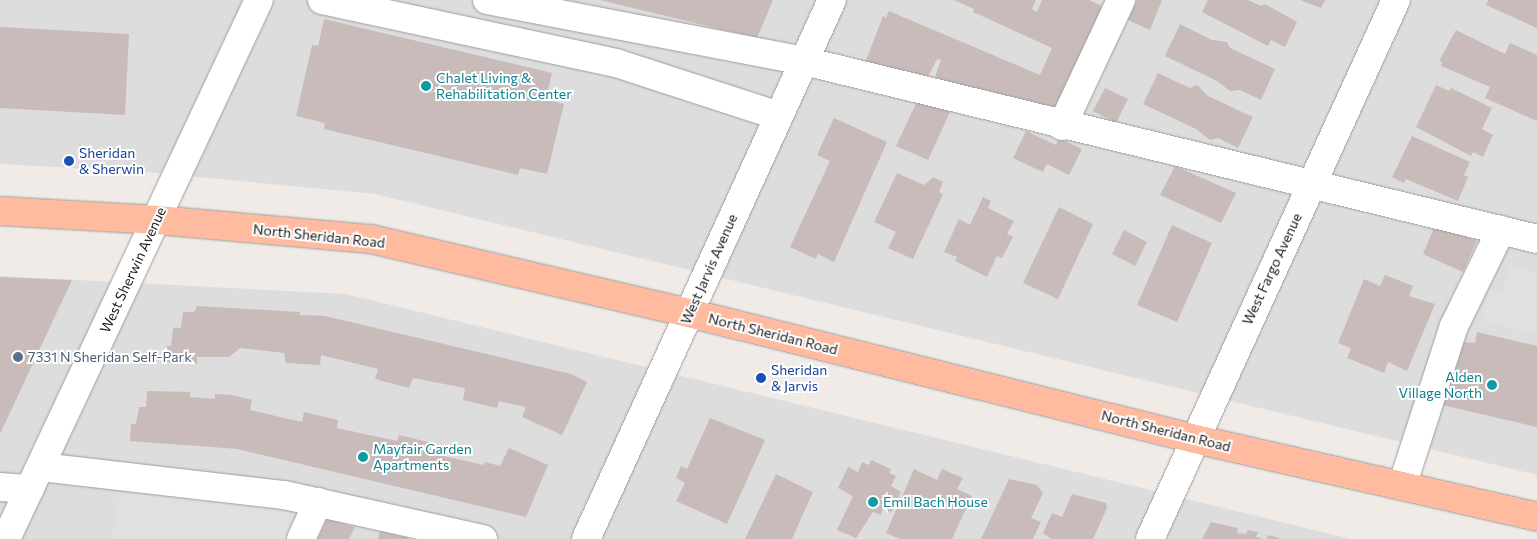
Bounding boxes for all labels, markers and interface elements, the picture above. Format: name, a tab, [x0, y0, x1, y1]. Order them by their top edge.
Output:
place label: Chalet Living & Rehabilitation Center	[436, 70, 572, 102]
marker: Chalet Living & Rehabilitation Center	[420, 80, 432, 92]
place label: Sheridan & Sherwin	[79, 145, 144, 178]
marker: Sheridan & Sherwin	[63, 155, 75, 167]
street label: West Sherwin Avenue	[96, 204, 170, 336]
street label: West Fargo Avenue	[1239, 210, 1305, 328]
street label: West Jarvis Avenue	[677, 211, 741, 327]
street label: North Sheridan Road	[252, 221, 386, 251]
street label: North Sheridan Road	[707, 310, 839, 358]
place label: 7331 N Sheridan Self-Park	[28, 349, 192, 365]
marker: 7331 N Sheridan Self-Park	[12, 351, 24, 363]
place label: Sheridan & Jarvis	[771, 362, 827, 394]
place label: Alden Village North	[1399, 369, 1482, 402]
marker: Sheridan & Jarvis	[755, 372, 767, 384]
marker: Alden Village North	[1486, 379, 1498, 391]
street label: North Sheridan Road	[1100, 407, 1232, 455]
place label: Mayfair Garden Apartments	[373, 441, 472, 474]
marker: Mayfair Garden Apartments	[357, 451, 369, 463]
place label: Emil Bach House	[883, 494, 988, 510]
marker: Emil Bach House	[867, 496, 879, 508]

